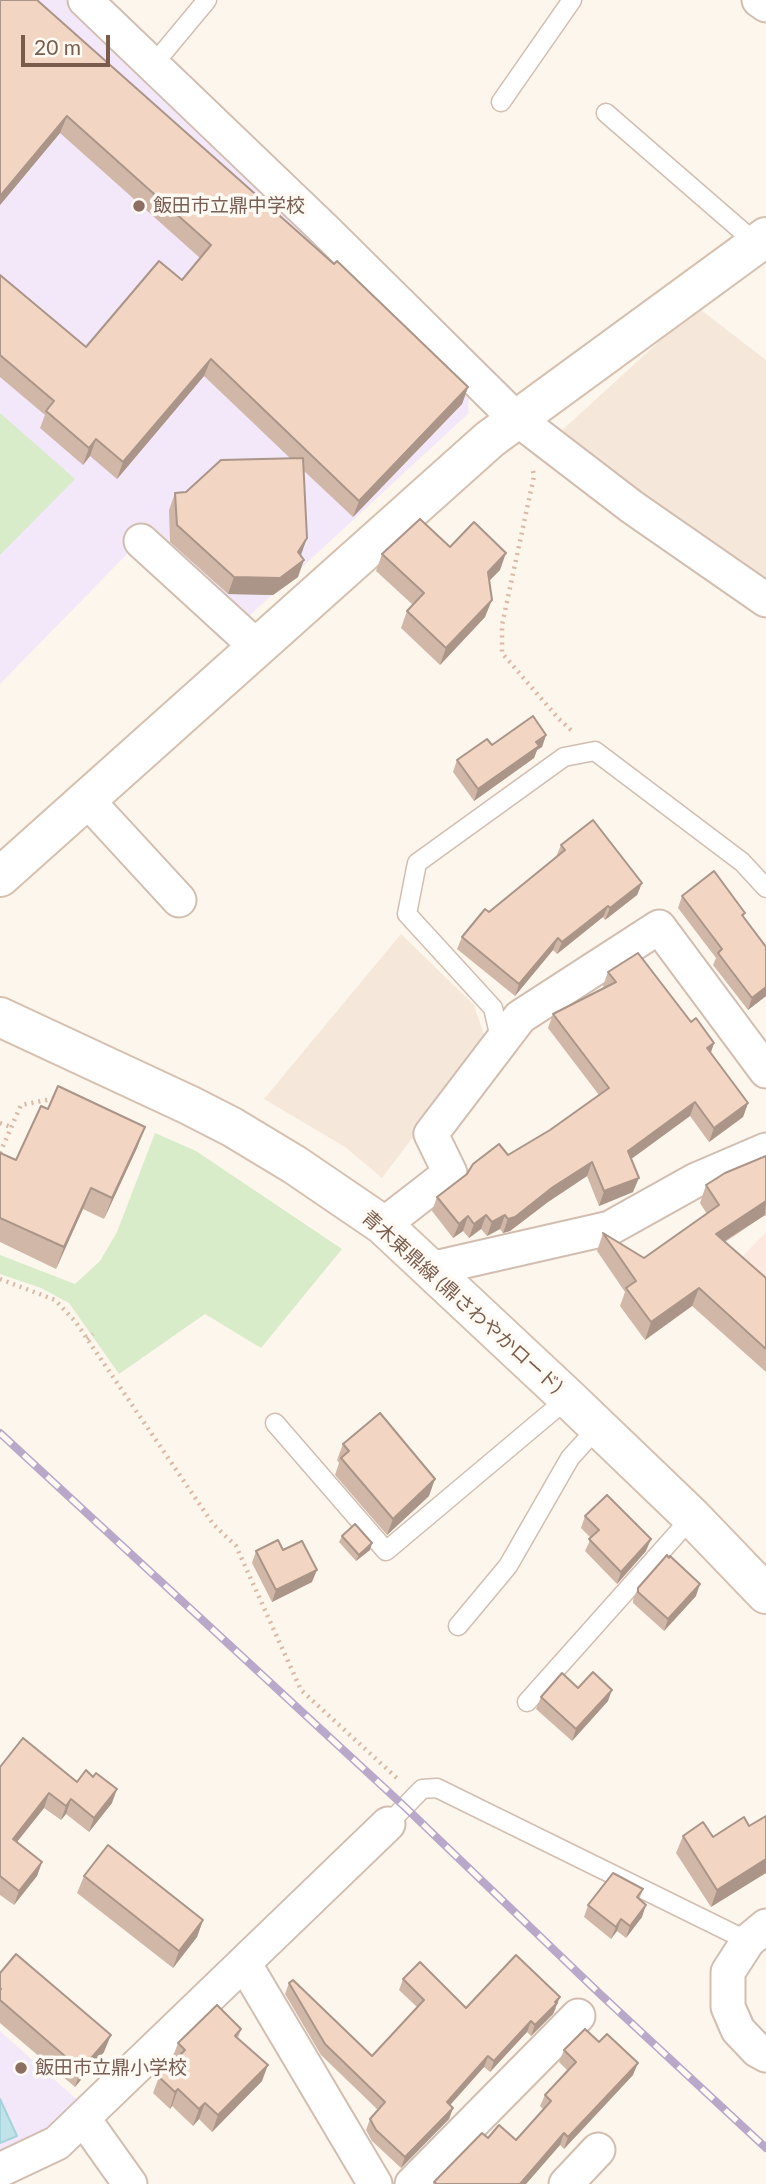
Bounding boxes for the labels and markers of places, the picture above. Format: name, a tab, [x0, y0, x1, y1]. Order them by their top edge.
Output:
place label: 飯田市立鼎中学校	[153, 195, 305, 217]
marker: 飯田市立鼎中学校	[131, 198, 147, 214]
place label: 飯田市立鼎小学校	[35, 2057, 187, 2079]
marker: 飯田市立鼎小学校	[13, 2060, 29, 2076]

